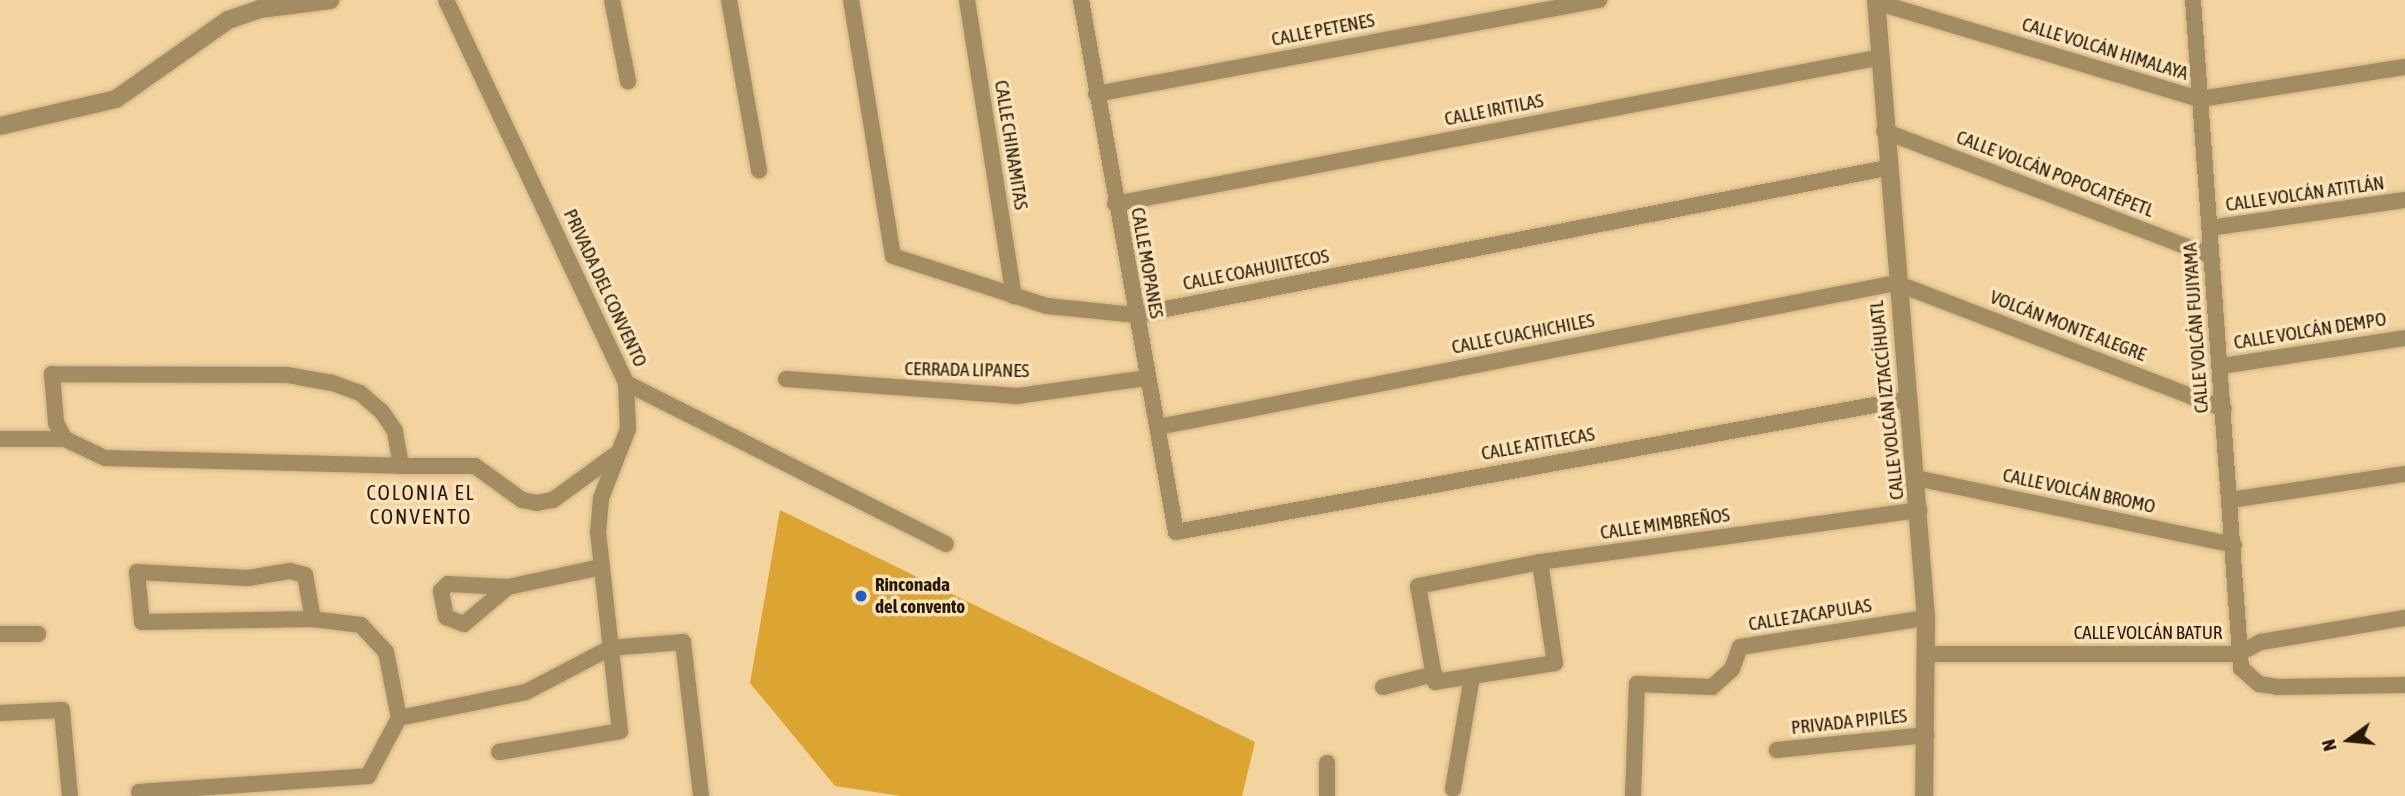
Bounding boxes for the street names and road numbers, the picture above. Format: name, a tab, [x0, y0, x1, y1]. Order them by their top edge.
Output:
street label: CALLE PETENES	[1270, 9, 1376, 51]
street label: CALLE VOLCÁN HIMALAYA	[2019, 13, 2191, 85]
street label: CALLE CHINAMITAS	[990, 79, 1032, 211]
street label: CALLE IRITILAS	[1443, 89, 1545, 131]
street label: CALLE VOLCÁN POPOCATÉPETL	[1953, 126, 2157, 222]
street label: CALLE VOLCÁN ATITLÁN	[2224, 172, 2386, 216]
street label: PRIVADA DEL CONVENTO	[558, 206, 652, 370]
street label: CALLE MOPANES	[1126, 206, 1168, 320]
street label: CALLE VOLCÁN FUJIYAMA	[2179, 242, 2213, 414]
street label: CALLE COAHUILTECOS	[1181, 245, 1331, 295]
street label: VOLCÁN MONTE ALEGRE	[1987, 286, 2149, 366]
street label: CALLE VOLCÁN IZTACCÍHUATL	[1865, 299, 1909, 501]
street label: CALLE VOLCÁN DEMPO	[2232, 308, 2388, 354]
street label: CALLE CUACHICHILES	[1450, 309, 1596, 359]
street label: CERRADA LIPANES	[904, 358, 1030, 382]
street label: CALLE ATITLECAS	[1480, 423, 1596, 465]
street label: CALLE VOLCÁN BROMO	[2001, 464, 2157, 518]
street label: CALLE MIMBREÑOS	[1599, 504, 1731, 544]
street label: CALLE ZACAPULAS	[1747, 594, 1873, 636]
street label: CALLE VOLCÁN BATUR	[2074, 622, 2222, 644]
street label: PRIVADA PIPILES	[1790, 705, 1908, 739]

